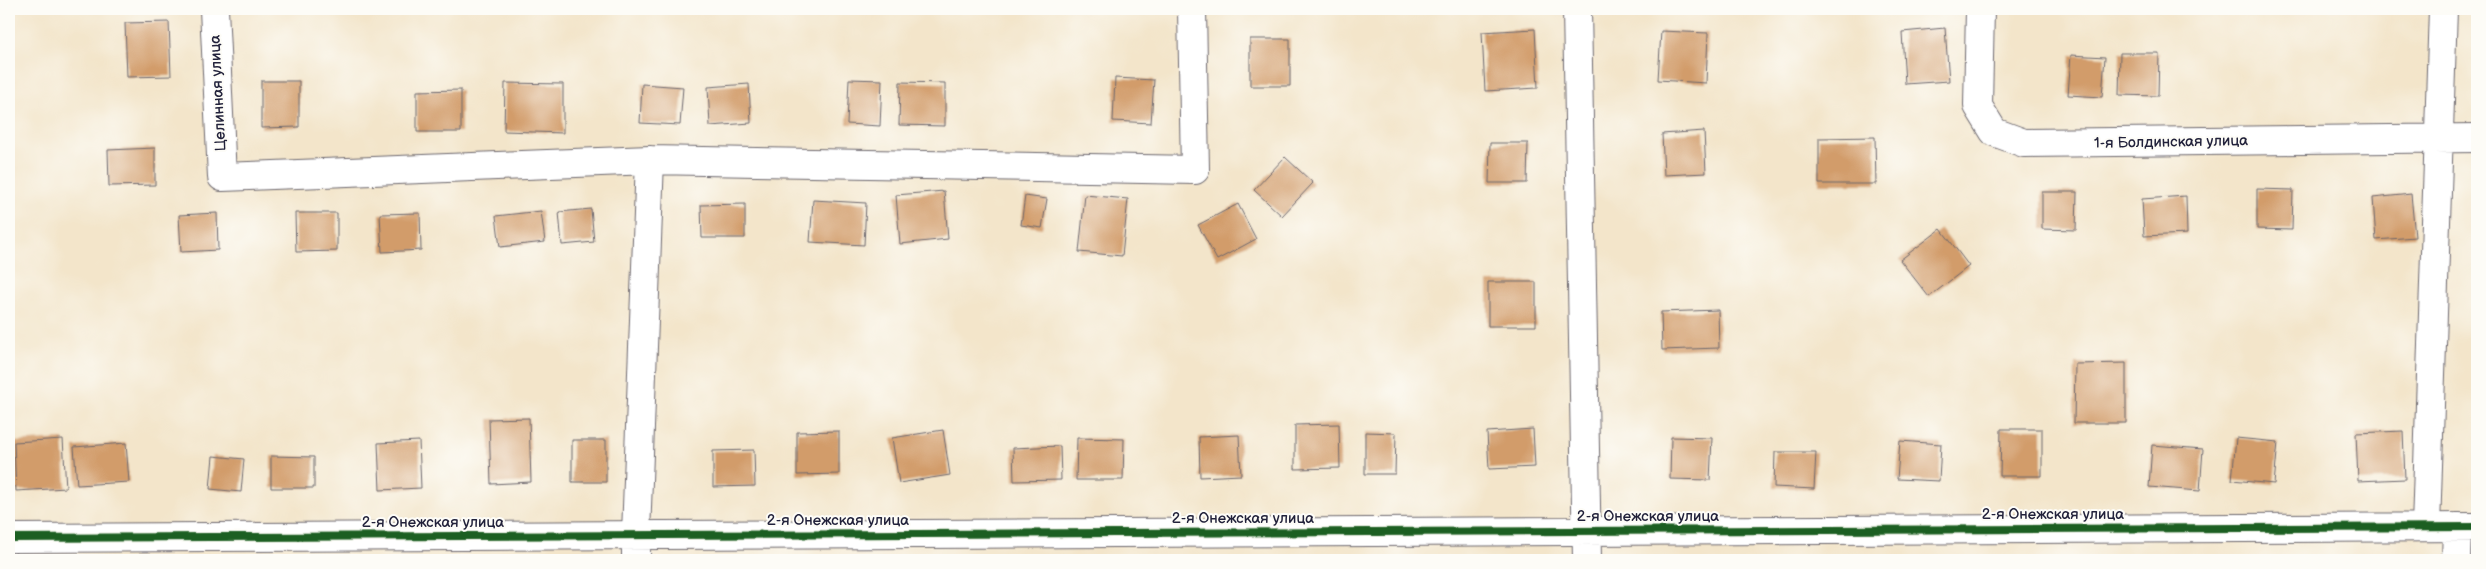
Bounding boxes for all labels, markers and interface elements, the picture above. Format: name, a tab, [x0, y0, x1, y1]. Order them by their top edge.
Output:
street label: Целинная улица	[205, 34, 231, 152]
street label: 1-я Болдинская улица	[2094, 131, 2248, 153]
street label: 2-я Онежская улица	[1982, 505, 2124, 524]
street label: 2-я Онежская улица	[1577, 507, 1719, 526]
street label: 2-я Онежская улица	[1172, 509, 1314, 528]
street label: 2-я Онежская улица	[767, 511, 909, 530]
street label: 2-я Онежская улица	[362, 513, 504, 532]

